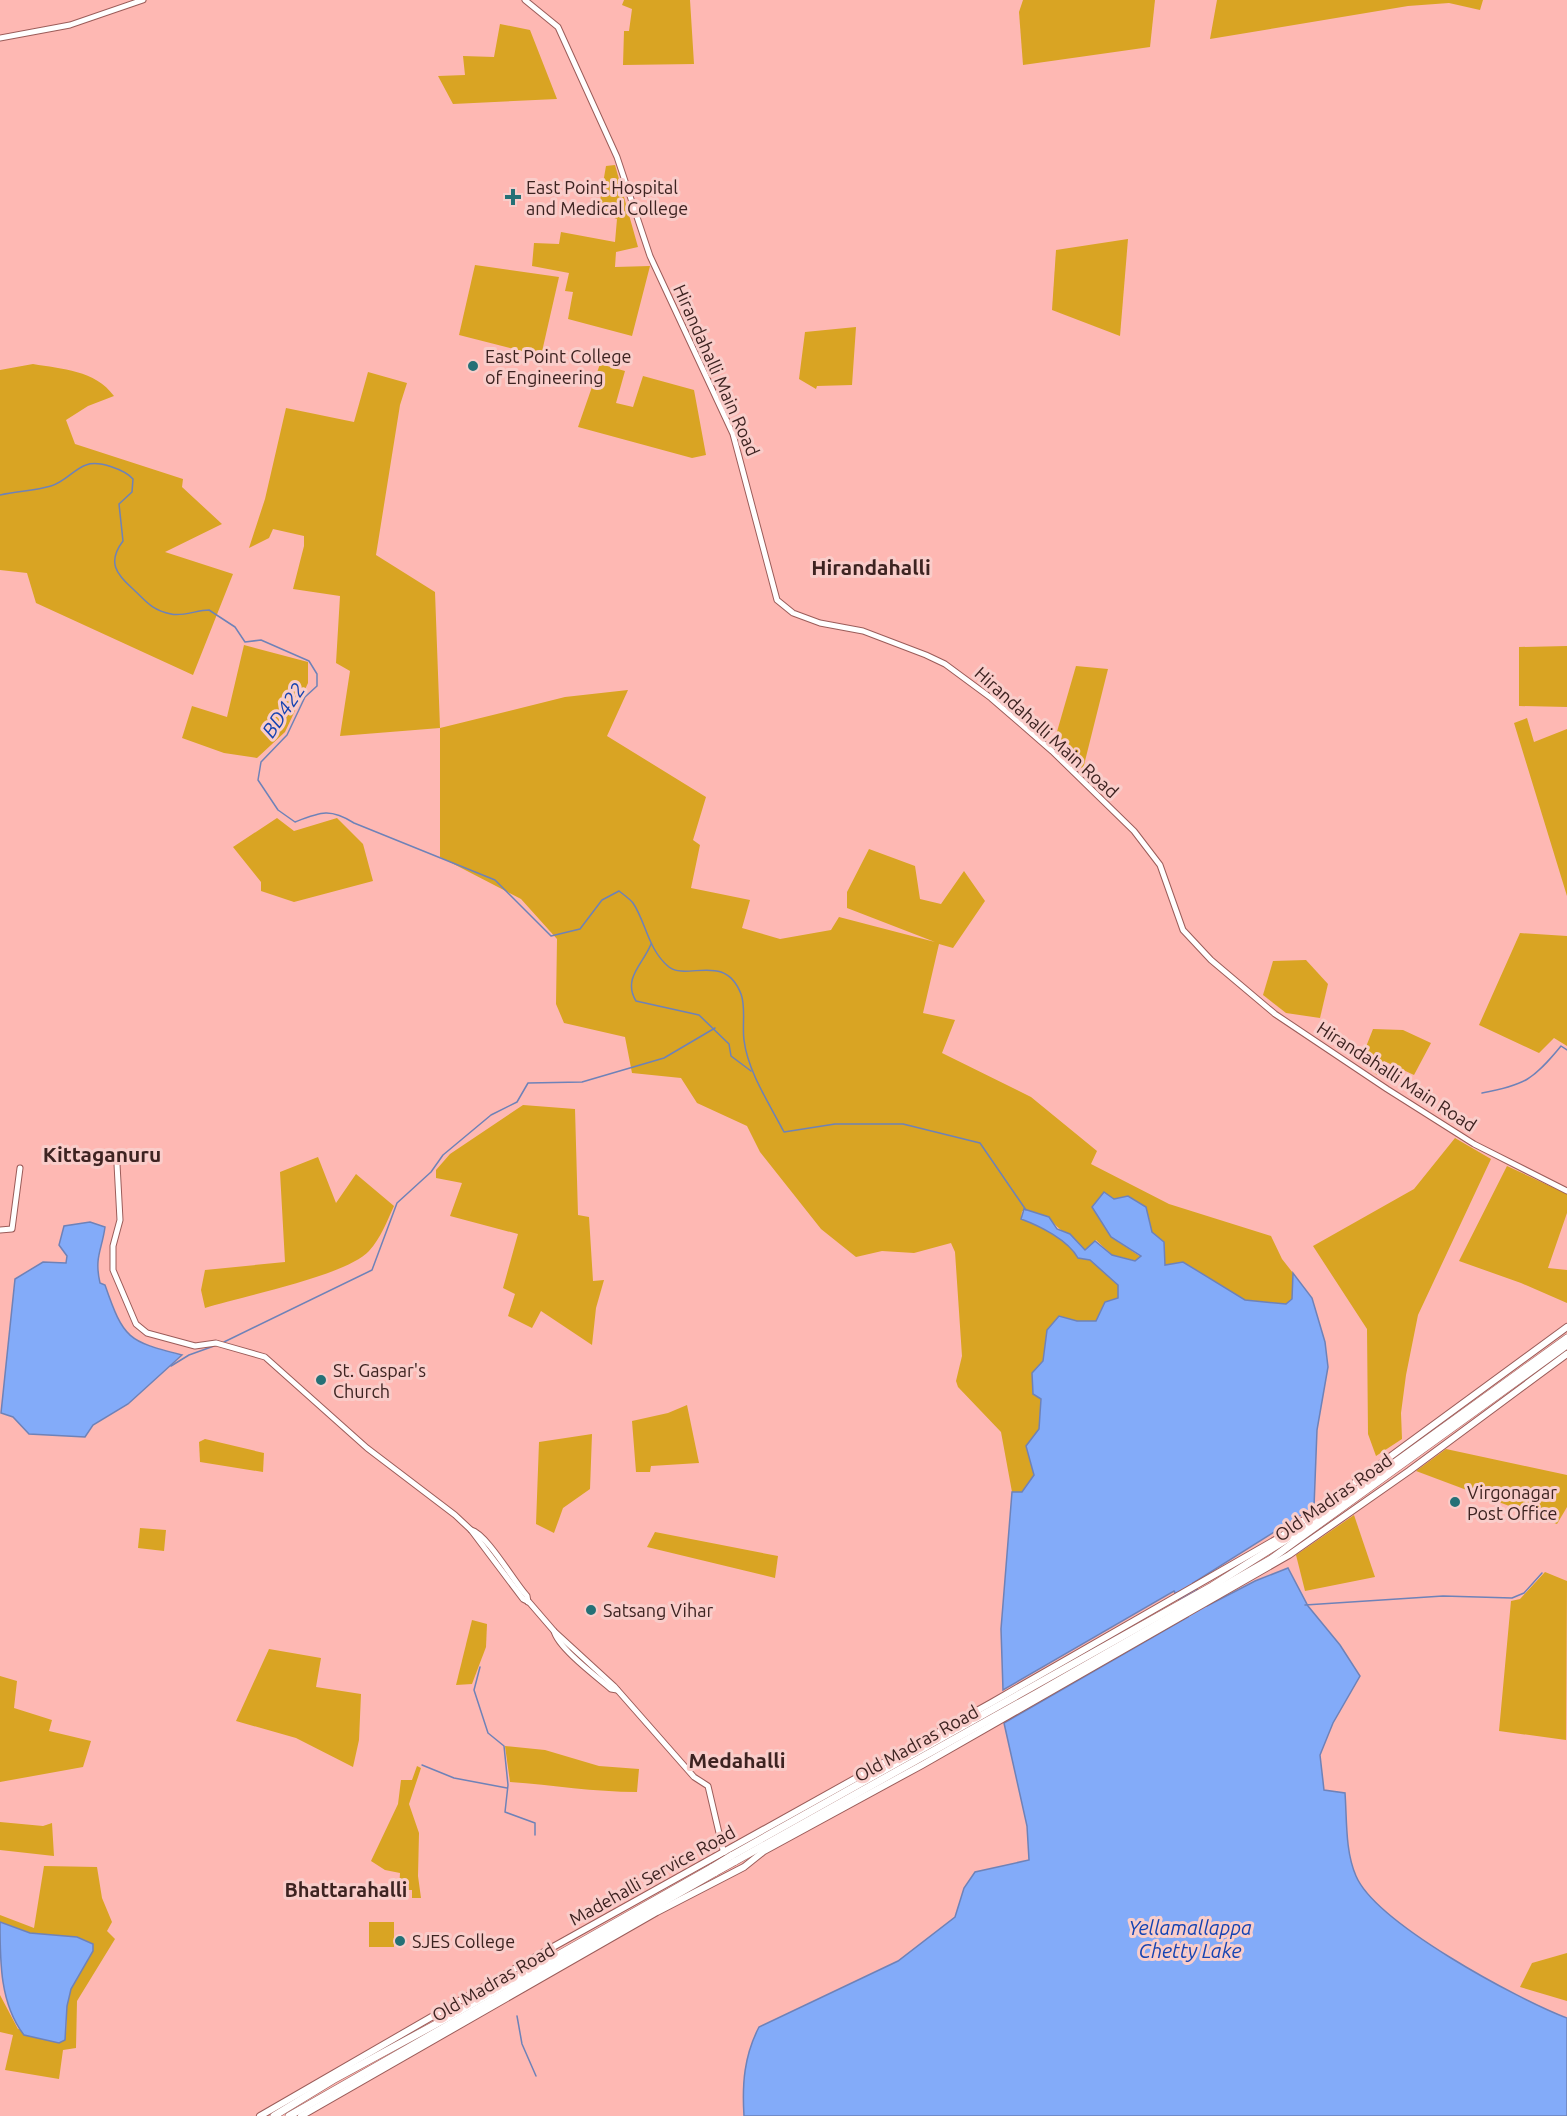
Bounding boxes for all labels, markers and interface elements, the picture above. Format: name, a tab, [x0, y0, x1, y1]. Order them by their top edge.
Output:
place label: East Point Hospital and Medical College	[526, 177, 688, 218]
marker: East Point Hospital and Medical College	[504, 188, 522, 206]
street label: Hirandahalli Main Road	[670, 281, 764, 459]
place label: East Point College of Engineering	[485, 346, 631, 387]
marker: East Point College of Engineering	[466, 359, 480, 373]
district label: Hirandahalli	[811, 555, 931, 579]
street label: Hirandahalli Main Road	[971, 662, 1123, 802]
water label: BD422	[257, 679, 309, 741]
street label: Hirandahalli Main Road	[1314, 1017, 1480, 1135]
district label: Kittaganuru	[43, 1142, 161, 1166]
place label: St. Gaspar's Church	[333, 1360, 426, 1401]
marker: St. Gaspar's Church	[314, 1373, 328, 1387]
street label: Old Madras Road	[1271, 1449, 1395, 1545]
place label: Virgonagar Post Office	[1467, 1482, 1557, 1523]
marker: Virgonagar Post Office	[1448, 1495, 1462, 1509]
place label: Satsang Vihar	[603, 1600, 713, 1620]
marker: Satsang Vihar	[584, 1603, 598, 1617]
street label: Old Madras Road	[851, 1701, 981, 1785]
district label: Medahalli	[688, 1748, 786, 1772]
street label: Madehalli Service Road	[566, 1821, 738, 1929]
district label: Bhattarahalli	[285, 1878, 407, 1901]
water label: Yellamallappa Chetty Lake	[1128, 1916, 1252, 1962]
place label: SJES College	[412, 1931, 515, 1951]
marker: SJES College	[393, 1934, 407, 1948]
street label: Old Madras Road	[428, 1939, 558, 2025]

